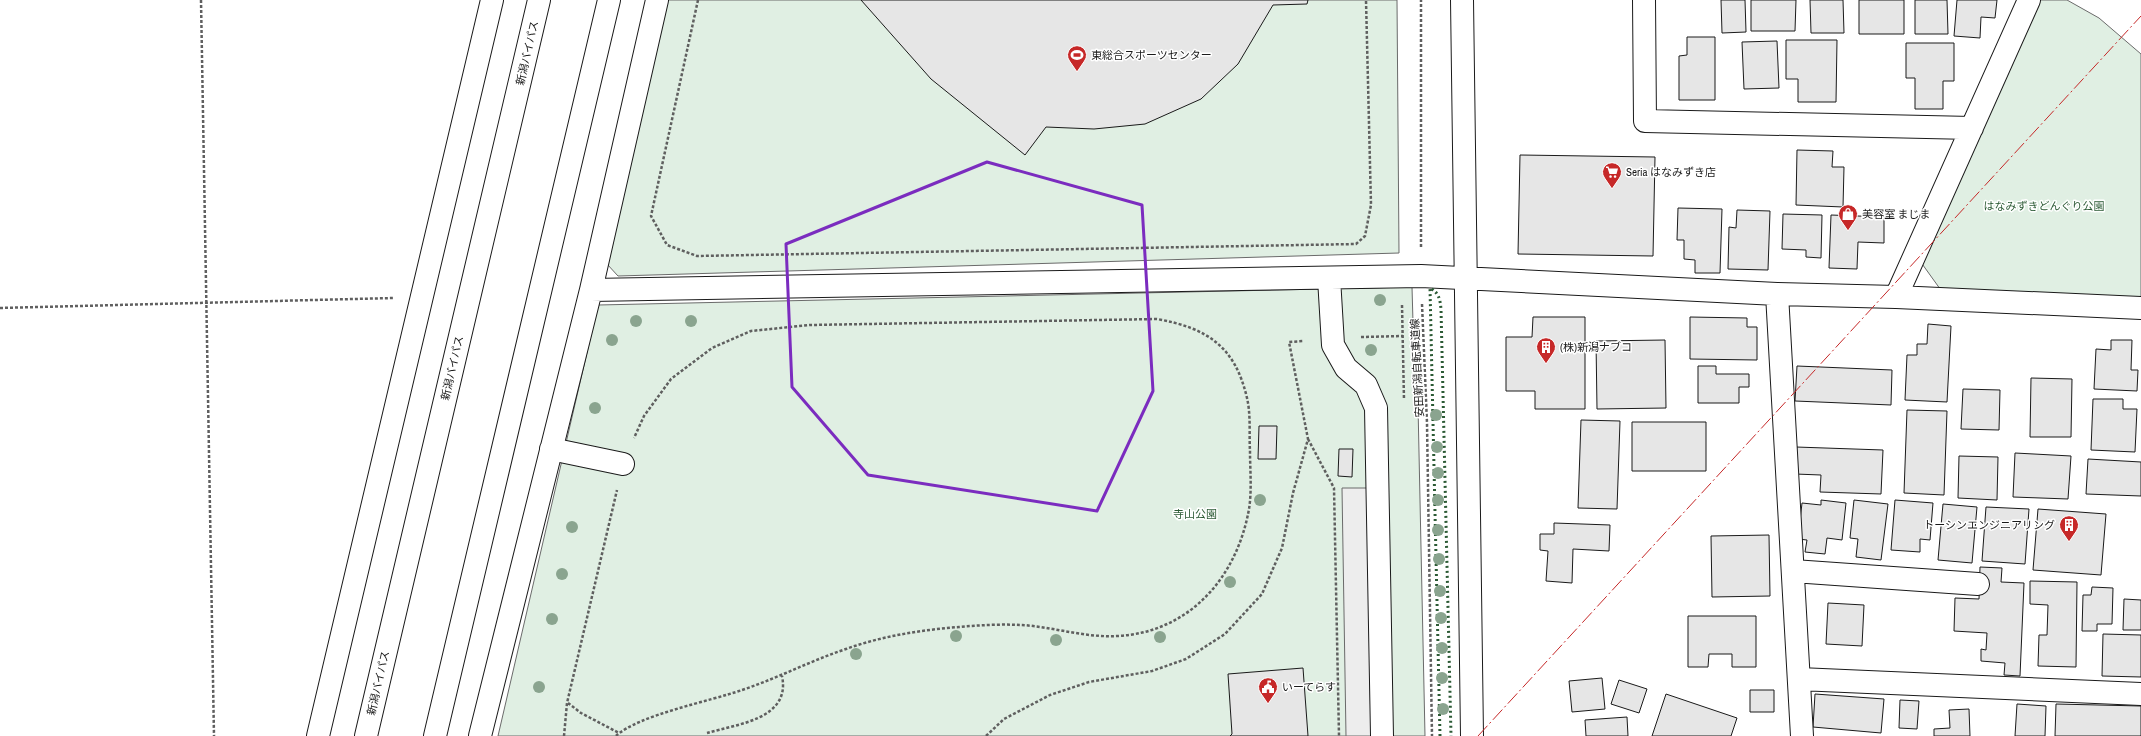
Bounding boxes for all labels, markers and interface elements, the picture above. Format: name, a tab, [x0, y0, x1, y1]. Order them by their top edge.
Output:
street label: 新潟バイパス	[513, 19, 541, 87]
sports icon: 東総合スポーツセンター	[1066, 44, 1088, 72]
place label: 東総合スポーツセンター	[1091, 48, 1212, 62]
supermarket icon: Seria はなみずき店	[1601, 161, 1623, 189]
place label: Seria はなみずき店	[1626, 165, 1716, 179]
park label: はなみずきどんぐり公園	[1984, 199, 2105, 213]
shop icon: 美容室 まじま	[1837, 203, 1859, 231]
place label: 美容室 まじま	[1862, 207, 1931, 221]
street label: 安田新潟自転車道線	[1407, 318, 1427, 418]
street label: 新潟バイパス	[438, 334, 466, 402]
building icon: (株)新潟ナブコ	[1535, 336, 1557, 364]
place label: (株)新潟ナブコ	[1560, 340, 1632, 354]
park label: 寺山公園	[1173, 507, 1217, 521]
building icon: トーシンエンジニアリング	[2058, 514, 2080, 542]
place label: トーシンエンジニアリング	[1923, 518, 2055, 532]
street label: 新潟バイパス	[364, 649, 392, 717]
public building icon: いーてらす	[1257, 676, 1279, 704]
place label: いーてらす	[1282, 680, 1336, 694]

